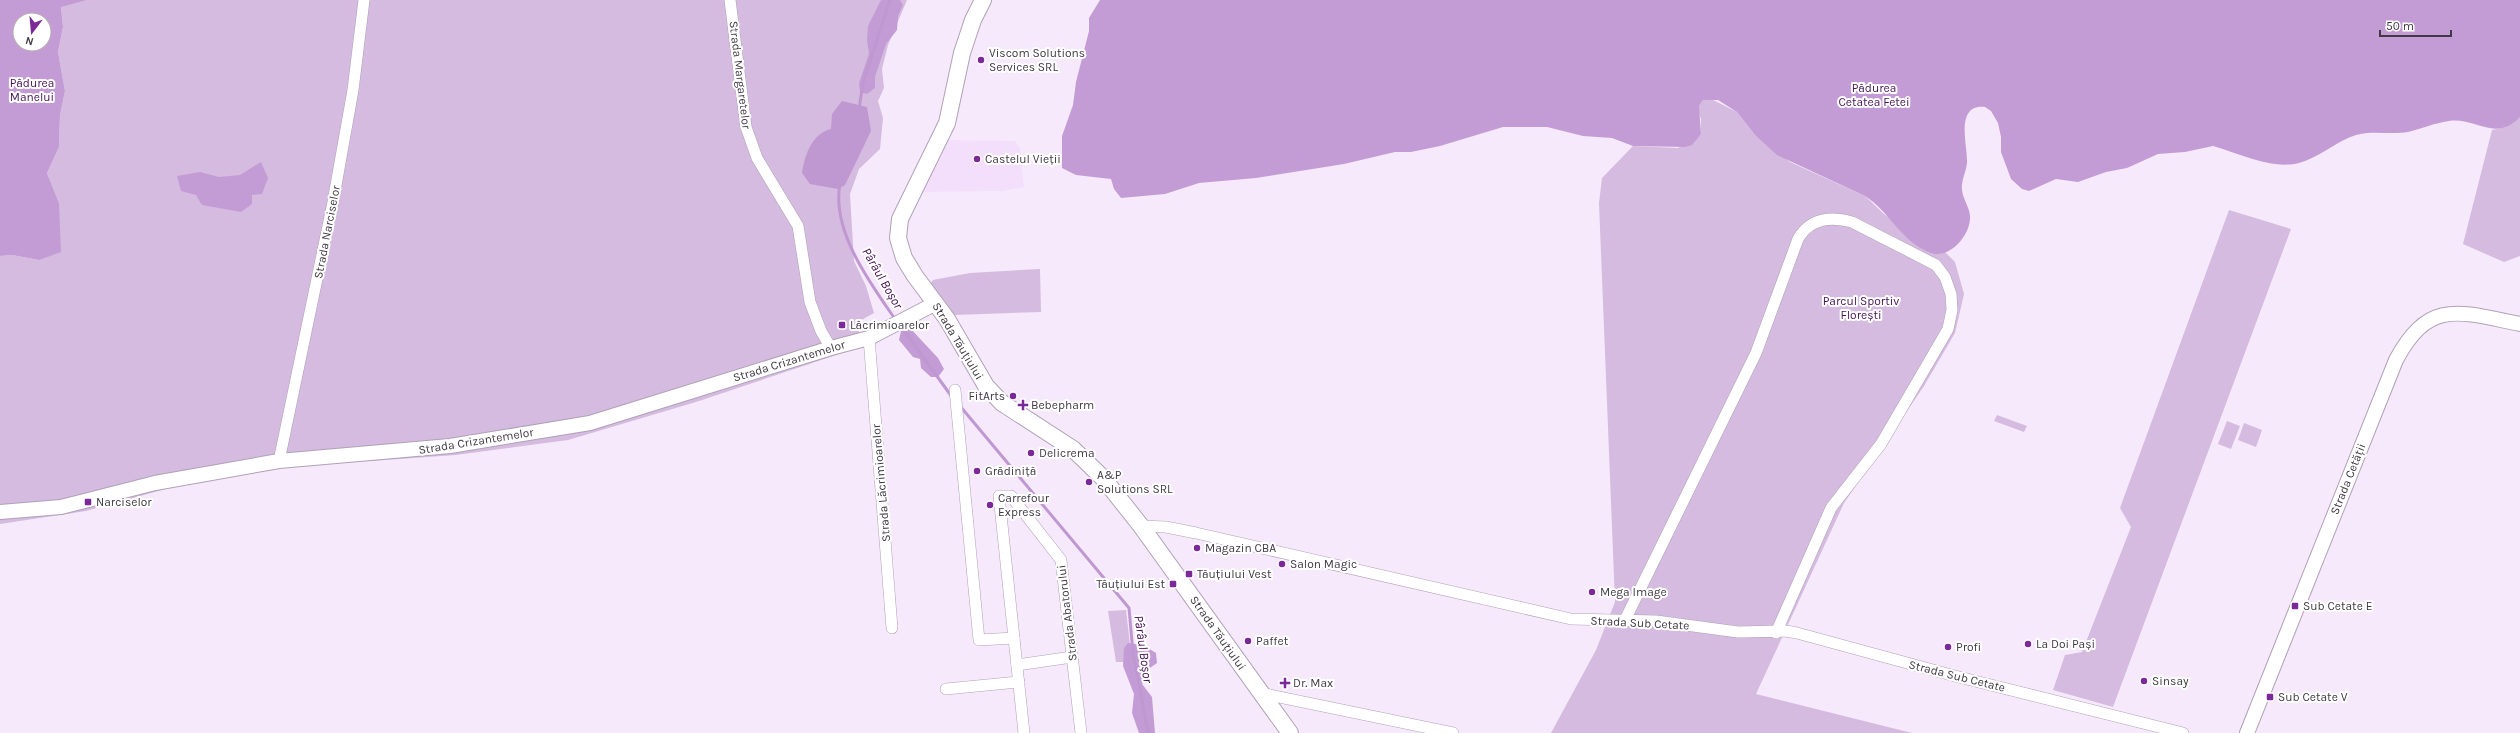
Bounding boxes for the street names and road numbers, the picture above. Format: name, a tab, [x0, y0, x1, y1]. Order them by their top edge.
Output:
street label: Strada Margaretelor	[726, 20, 754, 131]
street label: Strada Narciselor	[311, 183, 343, 280]
street label: Strada Tăuțiului	[929, 300, 987, 382]
street label: Strada Crizantemelor	[731, 337, 847, 385]
street label: Strada Lăcrimioarelor	[869, 423, 893, 543]
street label: Strada Crizantemelor	[417, 425, 535, 457]
street label: Strada Cetății	[2327, 441, 2369, 517]
street label: Strada Abatorului	[1054, 564, 1080, 662]
street label: Strada Tăuțiului	[1187, 593, 1249, 673]
street label: Strada Sub Cetate	[1590, 613, 1690, 633]
street label: Strada Sub Cetate	[1907, 657, 2007, 695]

